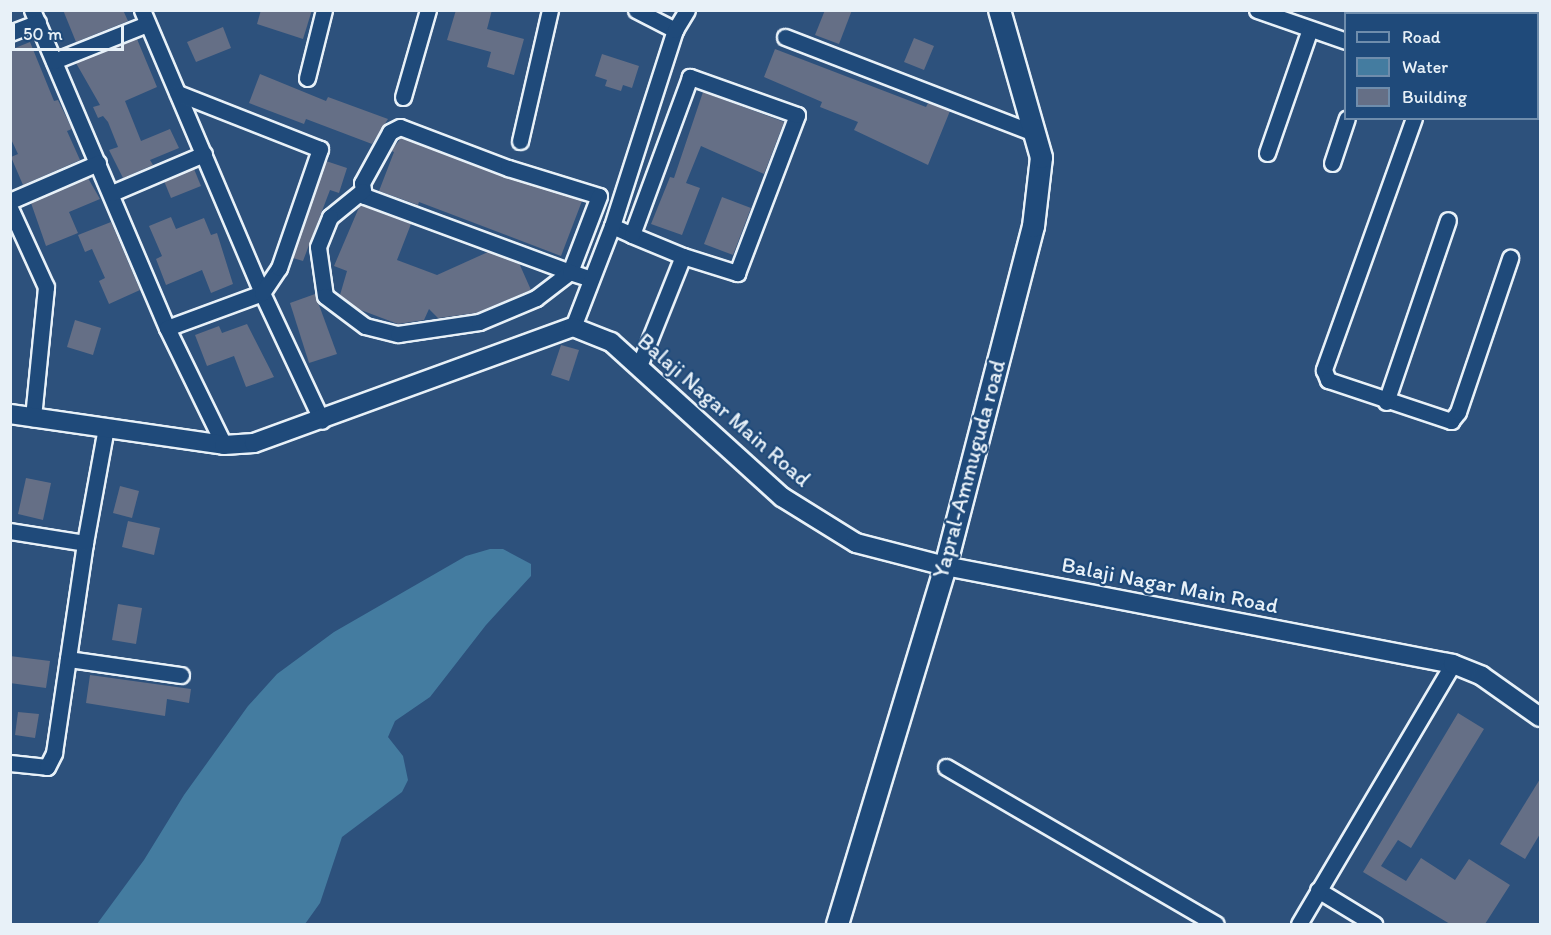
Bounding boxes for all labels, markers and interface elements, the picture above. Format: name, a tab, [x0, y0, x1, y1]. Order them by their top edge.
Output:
scale bar	[15, 12, 128, 50]
legend	[1344, 12, 1539, 120]
text: 50 m	[23, 23, 63, 45]
text: Road	[1402, 26, 1441, 48]
text: Water	[1402, 56, 1448, 78]
text: Building	[1402, 86, 1467, 108]
street label: Balaji Nagar Main Road	[633, 328, 815, 492]
street label: Yapral-Ammuguda road	[927, 357, 1011, 581]
street label: Balaji Nagar Main Road	[1060, 551, 1280, 619]

